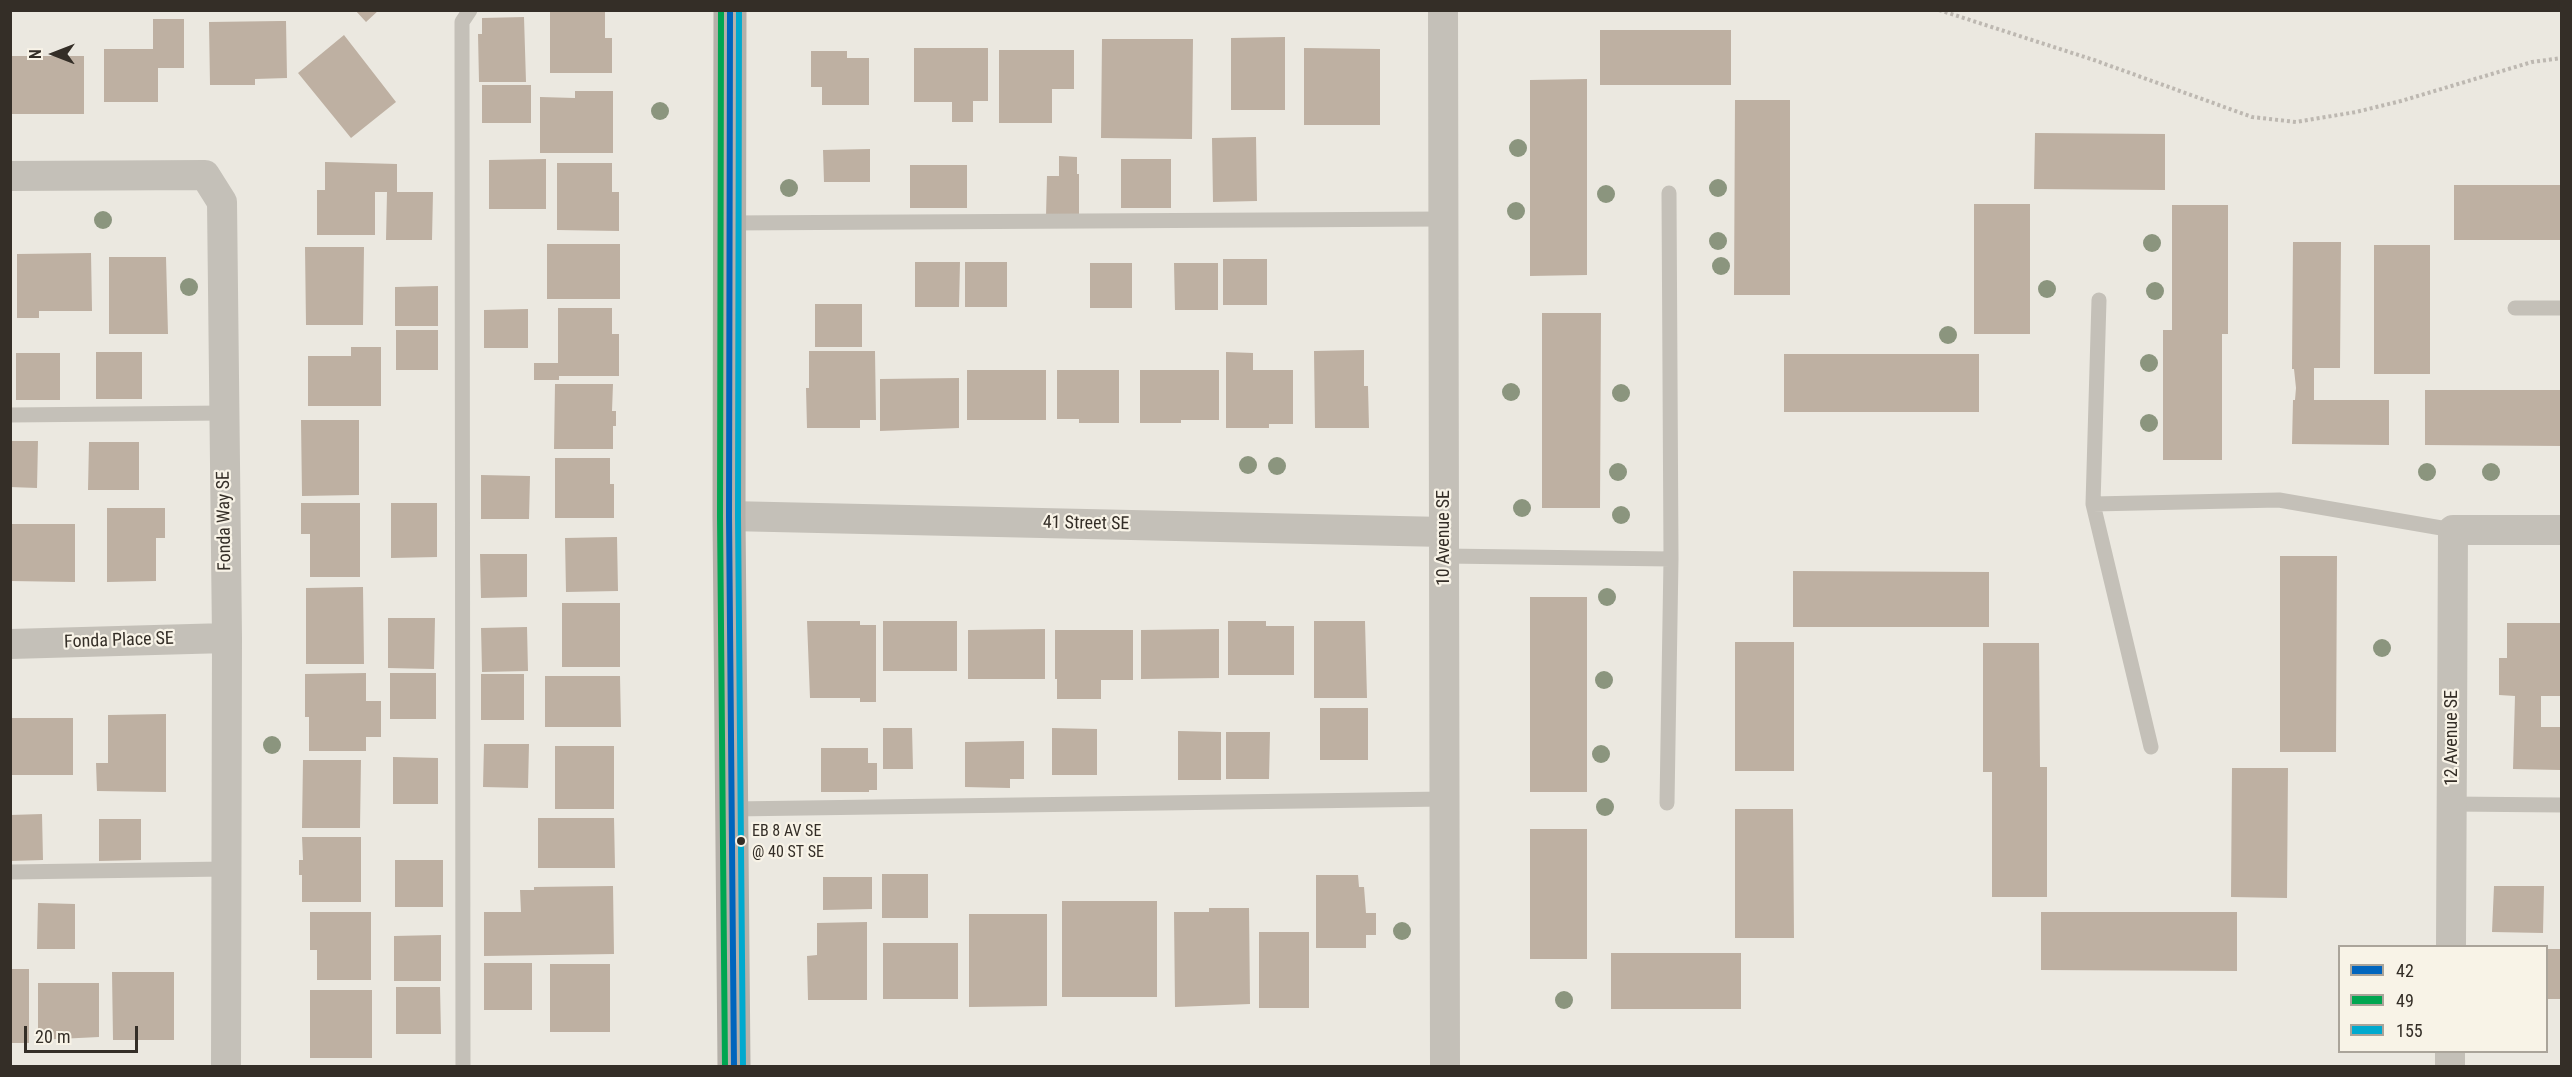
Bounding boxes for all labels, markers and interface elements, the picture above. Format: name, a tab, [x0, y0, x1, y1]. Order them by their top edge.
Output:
north arrow	[24, 24, 84, 84]
text: N	[26, 49, 45, 59]
street label: Fonda Way SE	[213, 471, 237, 571]
street label: 10 Avenue SE	[1433, 490, 1455, 586]
street label: 41 Street SE	[1043, 512, 1129, 536]
street label: Fonda Place SE	[64, 628, 174, 654]
street label: 12 Avenue SE	[2441, 690, 2463, 786]
place label: EB 8 AV SE @ 40 ST SE	[752, 822, 824, 860]
marker: EB 8 AV SE @ 40 ST SE	[735, 835, 747, 847]
legend	[2338, 945, 2548, 1053]
text: 42	[2396, 960, 2414, 981]
text: 49	[2396, 990, 2414, 1011]
scale bar	[27, 1014, 141, 1052]
text: 155	[2396, 1020, 2423, 1041]
text: 20 m	[35, 1026, 70, 1047]

